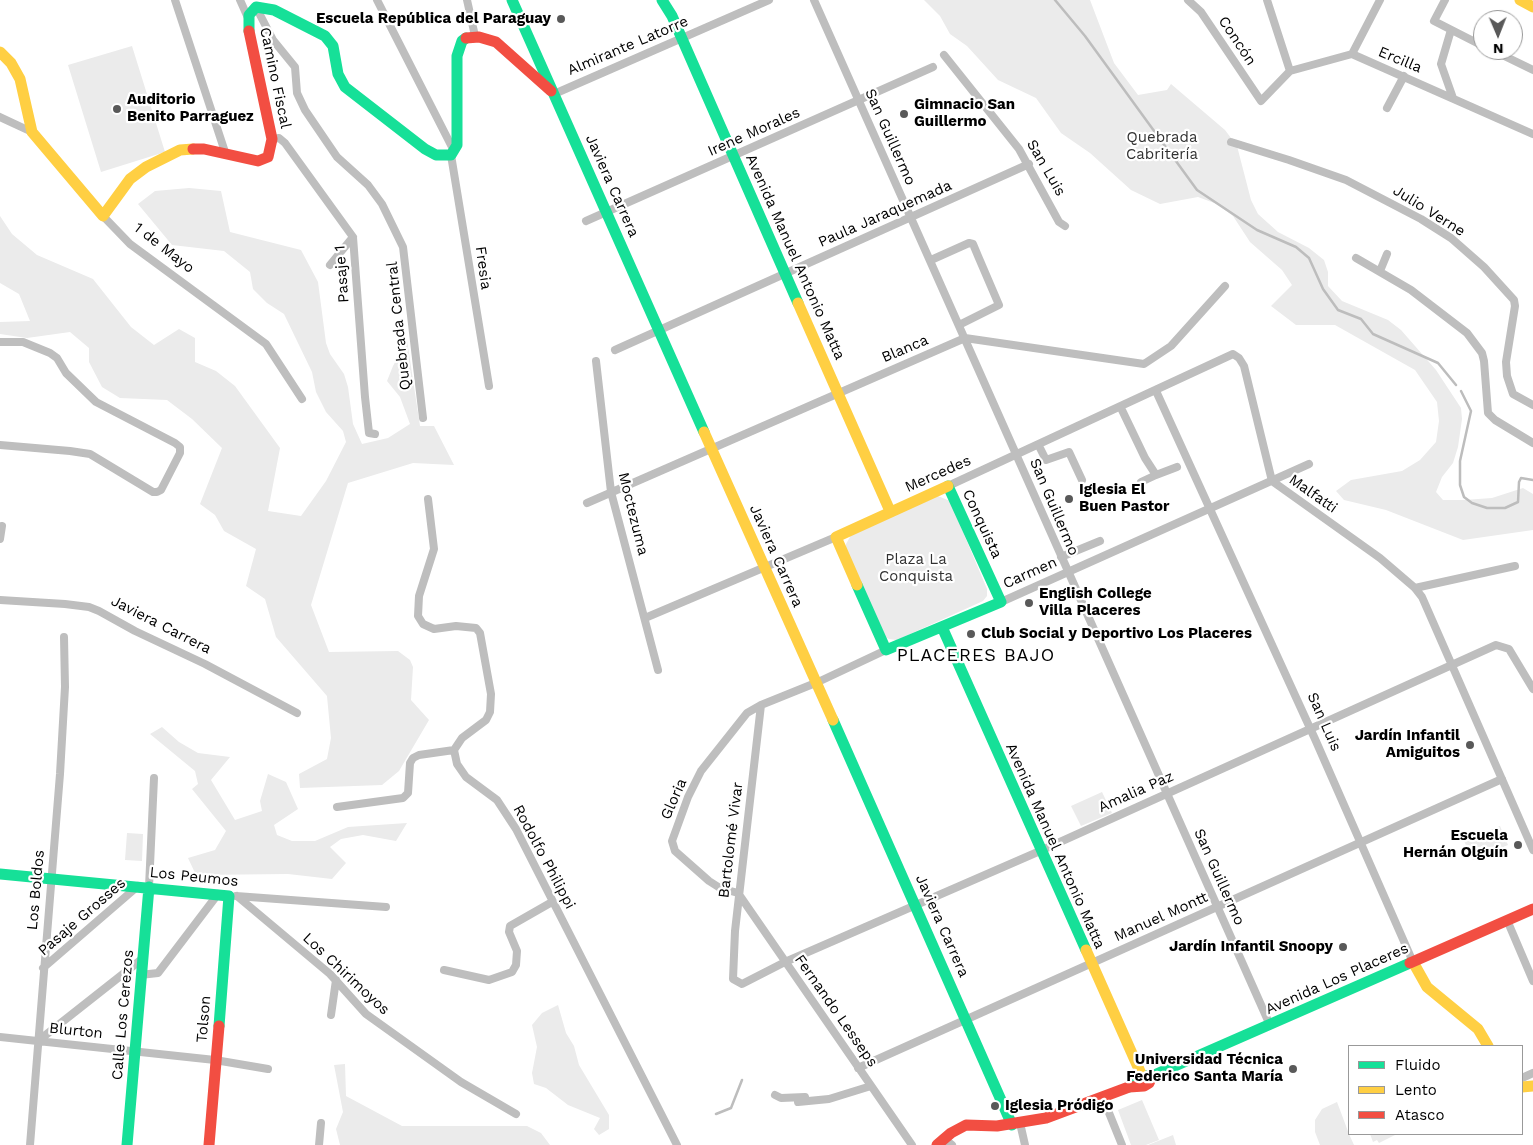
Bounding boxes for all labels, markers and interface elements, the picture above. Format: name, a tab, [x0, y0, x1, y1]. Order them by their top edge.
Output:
place label: Escuela República del Paraguay	[316, 10, 551, 28]
north arrow	[1473, 10, 1523, 60]
street label: Almirante Latorre	[565, 12, 691, 80]
marker: Escuela República del Paraguay	[555, 13, 567, 25]
street label: Concón	[1214, 13, 1260, 69]
street label: Camino Fiscal	[255, 26, 295, 130]
text: N	[1493, 41, 1504, 57]
street label: Ercilla	[1376, 43, 1424, 77]
street label: San Guillermo	[861, 86, 919, 188]
place label: Auditorio Benito Parraguez	[127, 91, 254, 126]
place label: Gimnacio San Guillermo	[914, 96, 1015, 131]
marker: Auditorio Benito Parraguez	[111, 103, 123, 115]
street label: Irene Morales	[705, 104, 803, 160]
marker: Gimnacio San Guillermo	[898, 108, 910, 120]
park label: Quebrada Cabritería	[1126, 129, 1198, 164]
street label: Javiera Carrera	[581, 132, 643, 240]
street label: San Luis	[1023, 137, 1069, 199]
street label: Avenida Manuel Antonio Matta	[741, 151, 849, 363]
street label: Paula Jaraquemada	[815, 176, 955, 252]
street label: Julio Verne	[1389, 182, 1469, 240]
street label: 1 de Mayo	[130, 219, 198, 277]
street label: Pasaje 1	[331, 245, 353, 303]
street label: Fresia	[471, 245, 495, 291]
street label: Quebrada Central	[383, 261, 415, 391]
street label: Blanca	[879, 331, 931, 367]
street label: Mercedes	[902, 451, 974, 497]
street label: San Guillermo	[1025, 456, 1083, 558]
street label: Moctezuma	[614, 471, 652, 557]
street label: Malfatti	[1285, 471, 1341, 517]
place label: Iglesia El Buen Pastor	[1079, 481, 1170, 516]
street label: Conquista	[958, 487, 1006, 561]
marker: Iglesia El Buen Pastor	[1063, 493, 1075, 505]
street label: Javiera Carrera	[745, 502, 807, 610]
park label: Plaza La Conquista	[879, 551, 953, 586]
street label: Carmen	[1000, 553, 1060, 593]
place label: English College Villa Placeres	[1039, 585, 1152, 620]
street label: Javiera Carrera	[108, 592, 214, 658]
marker: English College Villa Placeres	[1023, 597, 1035, 609]
place label: Club Social y Deportivo Los Placeres	[981, 625, 1252, 643]
marker: Club Social y Deportivo Los Placeres	[965, 628, 977, 640]
district label: PLACERES BAJO	[895, 645, 1057, 667]
street label: San Luis	[1303, 690, 1345, 754]
place label: Jardín Infantil Amiguitos	[1355, 727, 1460, 762]
marker: Jardín Infantil Amiguitos	[1464, 739, 1476, 751]
street label: Avenida Manuel Antonio Matta	[1001, 740, 1109, 952]
street label: Amalia Paz	[1096, 767, 1176, 817]
street label: Gloria	[657, 776, 691, 822]
street label: Bartolomé Vivar	[715, 781, 747, 899]
street label: Rodolfo Philippi	[509, 802, 579, 912]
street label: San Guillermo	[1190, 826, 1248, 928]
place label: Escuela Hernán Olguín	[1403, 827, 1508, 862]
marker: Escuela Hernán Olguín	[1512, 839, 1524, 851]
street label: Los Boldos	[24, 849, 48, 931]
street label: Los Peumos	[149, 863, 239, 891]
street label: Javiera Carrera	[911, 872, 973, 980]
street label: Pasaje Grosses	[35, 874, 129, 960]
street label: Manuel Montt	[1111, 888, 1211, 946]
street label: Los Chirimoyos	[299, 929, 393, 1019]
place label: Jardín Infantil Snoopy	[1169, 938, 1333, 956]
street label: Avenida Los Placeres	[1263, 939, 1411, 1019]
marker: Jardín Infantil Snoopy	[1337, 941, 1349, 953]
street label: Calle Los Cerezos	[108, 949, 138, 1081]
street label: Fernando Lesseps	[791, 951, 881, 1071]
street label: Tolson	[193, 995, 215, 1043]
street label: Blurton	[48, 1019, 104, 1043]
legend	[1348, 1045, 1523, 1135]
place label: Universidad Técnica Federico Santa María	[1126, 1051, 1283, 1086]
text: Fluido	[1395, 1056, 1440, 1074]
marker: Universidad Técnica Federico Santa María	[1287, 1063, 1299, 1075]
text: Lento	[1395, 1081, 1437, 1099]
place label: Iglesia Pródigo	[1005, 1097, 1114, 1115]
marker: Iglesia Pródigo	[989, 1100, 1001, 1112]
text: Atasco	[1395, 1106, 1444, 1124]

